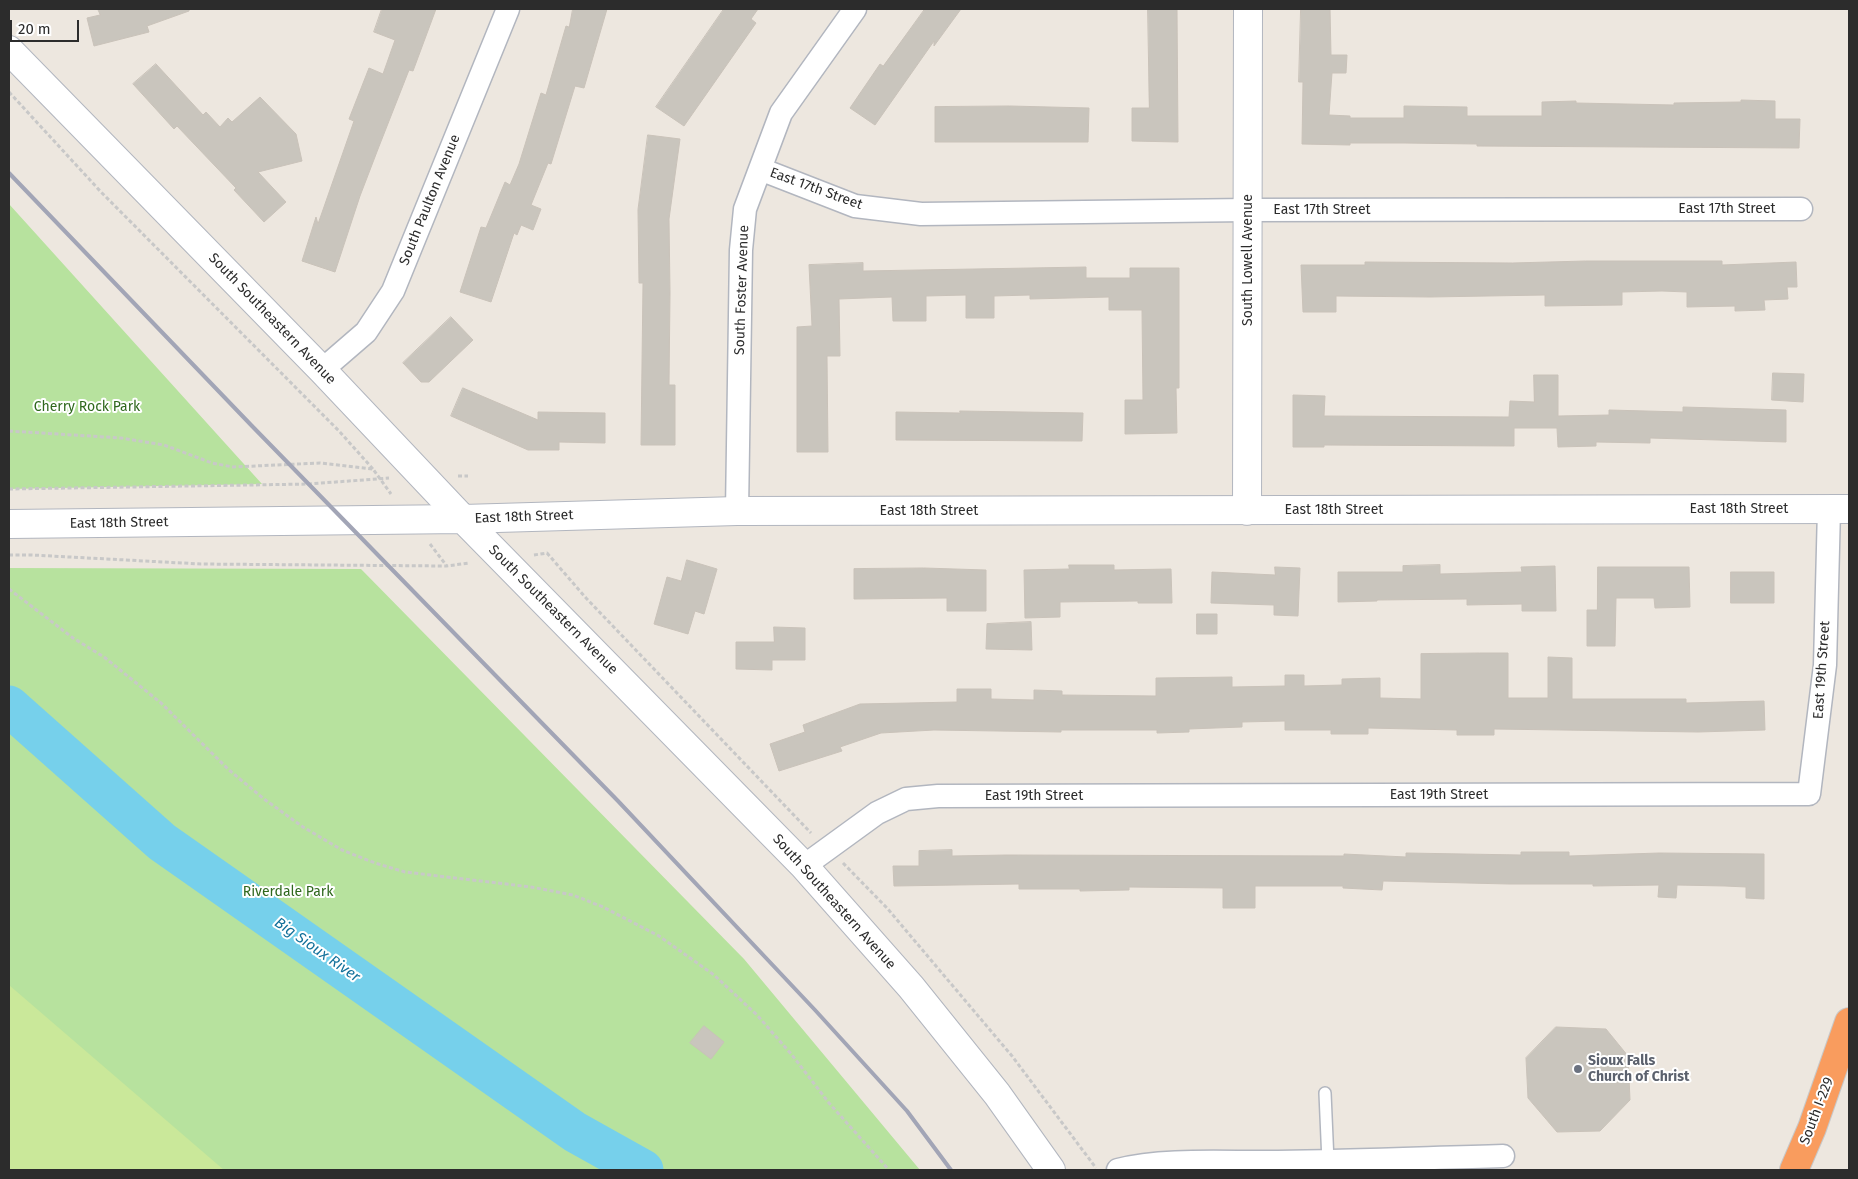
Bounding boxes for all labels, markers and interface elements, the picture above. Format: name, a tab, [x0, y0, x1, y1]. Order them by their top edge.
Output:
scale bar	[12, 10, 81, 42]
text: 20 m	[18, 20, 51, 38]
street label: South Paulton Avenue	[396, 132, 464, 268]
street label: East 17th Street	[767, 164, 865, 214]
street label: South Lowell Avenue	[1240, 194, 1256, 326]
street label: East 17th Street	[1678, 201, 1776, 217]
street label: East 17th Street	[1273, 202, 1371, 218]
street label: South Foster Avenue	[731, 225, 753, 355]
street label: South Southeastern Avenue	[205, 250, 339, 388]
park label: Cherry Rock Park	[34, 399, 140, 415]
street label: East 18th Street	[1690, 501, 1788, 517]
street label: East 18th Street	[1285, 502, 1383, 518]
street label: East 18th Street	[880, 503, 978, 519]
street label: East 18th Street	[474, 507, 574, 527]
street label: East 18th Street	[69, 514, 169, 532]
street label: South Southeastern Avenue	[485, 542, 621, 678]
street label: East 19th Street	[1810, 620, 1834, 720]
street label: East 19th Street	[1390, 787, 1488, 803]
street label: East 19th Street	[985, 788, 1083, 804]
street label: South Southeastern Avenue	[769, 831, 899, 973]
park label: Riverdale Park	[243, 884, 333, 900]
water label: Big Sioux River	[271, 914, 363, 986]
place label: Sioux Falls Church of Christ	[1588, 1053, 1689, 1086]
marker: Sioux Falls Church of Christ	[1572, 1063, 1584, 1075]
street label: South I-229	[1796, 1075, 1838, 1147]

